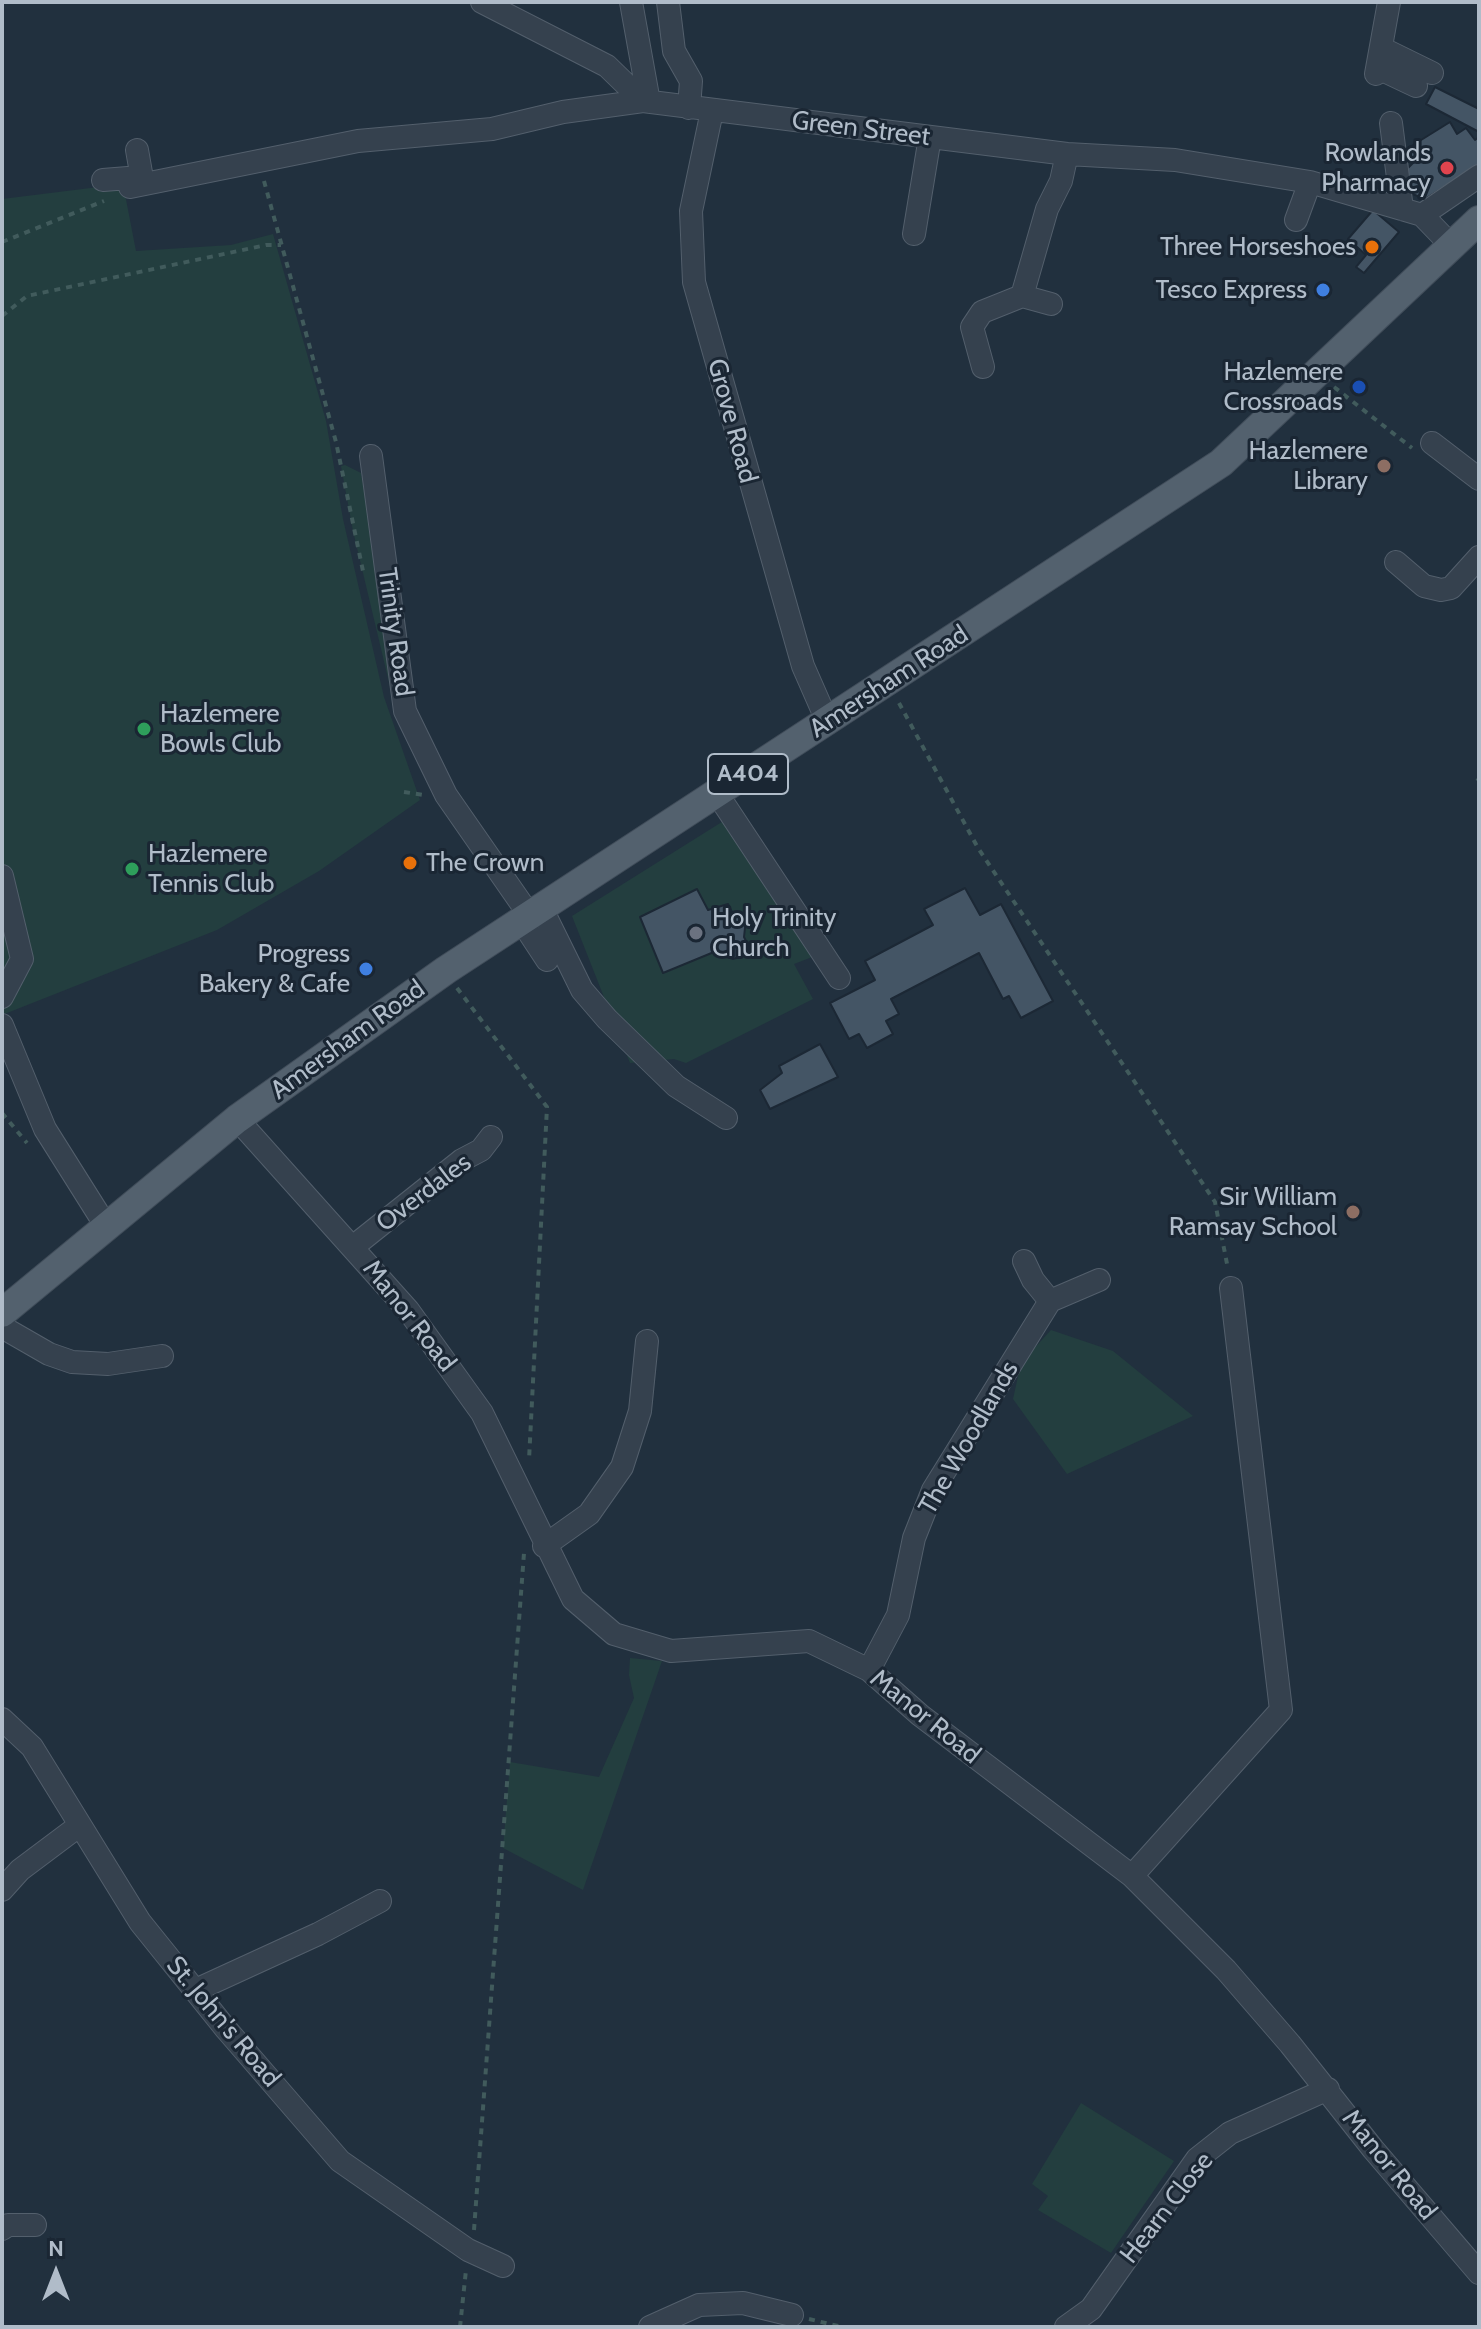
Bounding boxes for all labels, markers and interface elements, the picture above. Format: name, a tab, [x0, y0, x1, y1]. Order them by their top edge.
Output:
street label: Green Street	[790, 105, 932, 153]
place label: Rowlands Pharmacy	[1321, 137, 1431, 198]
marker: Rowlands Pharmacy	[1438, 159, 1456, 177]
place label: Three Horseshoes	[1160, 231, 1356, 263]
marker: Three Horseshoes	[1363, 238, 1381, 256]
place label: Tesco Express	[1155, 274, 1307, 306]
marker: Tesco Express	[1314, 281, 1332, 299]
street label: Grove Road	[700, 355, 764, 487]
place label: Hazlemere Crossroads	[1224, 356, 1343, 418]
marker: Hazlemere Crossroads	[1350, 378, 1368, 396]
place label: Hazlemere Library	[1249, 435, 1368, 496]
marker: Hazlemere Library	[1375, 457, 1393, 475]
street label: Trinity Road	[371, 566, 419, 698]
street label: Amersham Road	[804, 619, 974, 745]
place label: Hazlemere Bowls Club	[160, 698, 281, 760]
marker: Hazlemere Bowls Club	[135, 720, 153, 738]
road number: A404	[708, 754, 788, 794]
place label: Hazlemere Tennis Club	[148, 838, 275, 900]
place label: The Crown	[426, 847, 544, 879]
marker: The Crown	[401, 854, 419, 872]
marker: Hazlemere Tennis Club	[123, 860, 141, 878]
place label: Holy Trinity Church	[712, 902, 836, 964]
marker: Holy Trinity Church	[687, 924, 705, 942]
place label: Progress Bakery & Cafe	[199, 938, 350, 1000]
marker: Progress Bakery & Cafe	[357, 960, 375, 978]
street label: Amersham Road	[265, 974, 431, 1106]
street label: Overdales	[370, 1147, 478, 1239]
place label: Sir William Ramsay School	[1169, 1181, 1337, 1242]
marker: Sir William Ramsay School	[1344, 1203, 1362, 1221]
street label: Manor Road	[356, 1254, 462, 1378]
street label: The Woodlands	[913, 1356, 1025, 1520]
street label: Manor Road	[864, 1663, 986, 1771]
street label: St. John's Road	[159, 1950, 287, 2094]
street label: Manor Road	[1335, 2104, 1443, 2226]
street label: Hearn Close	[1114, 2146, 1220, 2270]
north arrow	[16, 2233, 96, 2313]
text: N	[48, 2235, 64, 2262]

